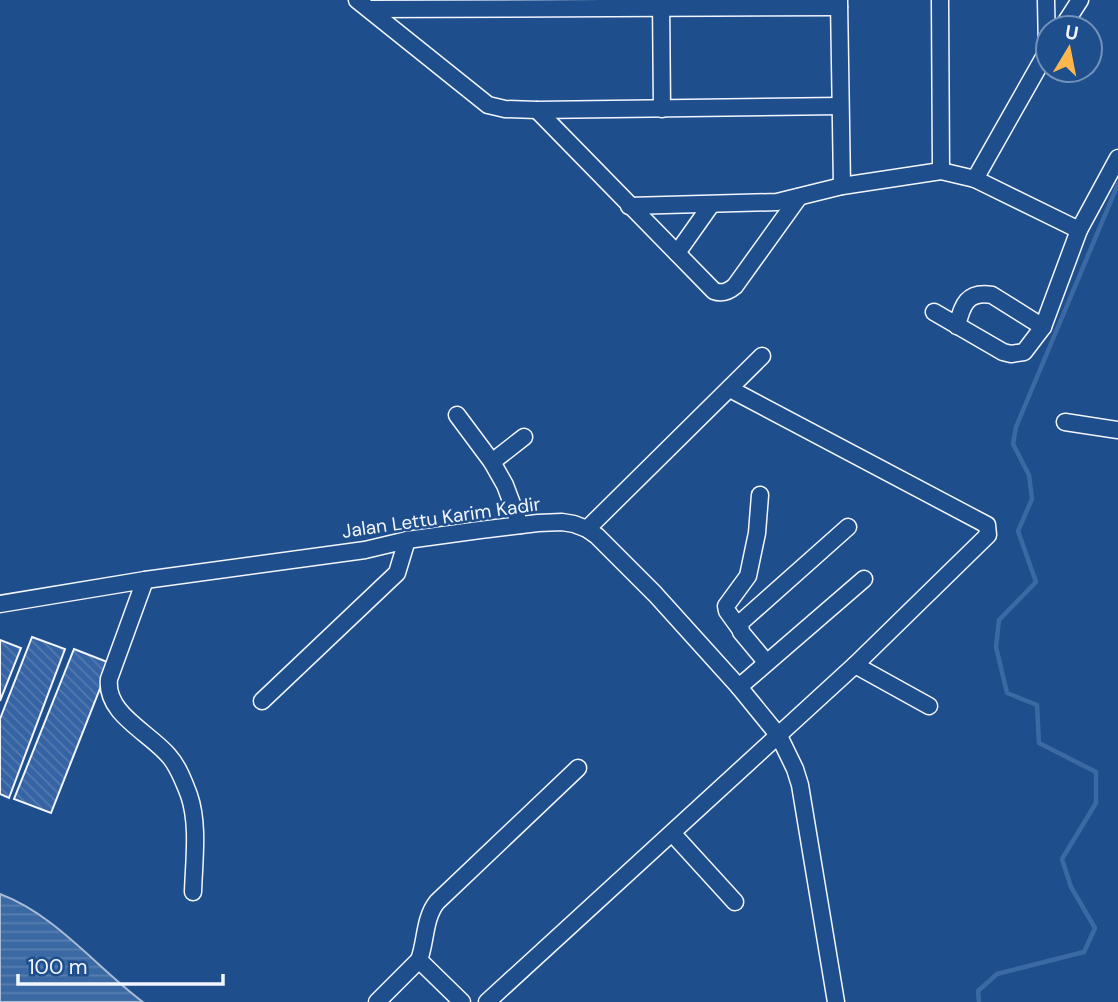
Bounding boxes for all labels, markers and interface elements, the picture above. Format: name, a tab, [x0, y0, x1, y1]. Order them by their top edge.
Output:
north arrow	[1034, 14, 1104, 84]
text: U	[1063, 19, 1080, 46]
street label: Jalan Lettu Karim Kadir	[340, 491, 542, 544]
scale bar	[18, 942, 222, 986]
text: 100 m	[28, 953, 88, 981]

